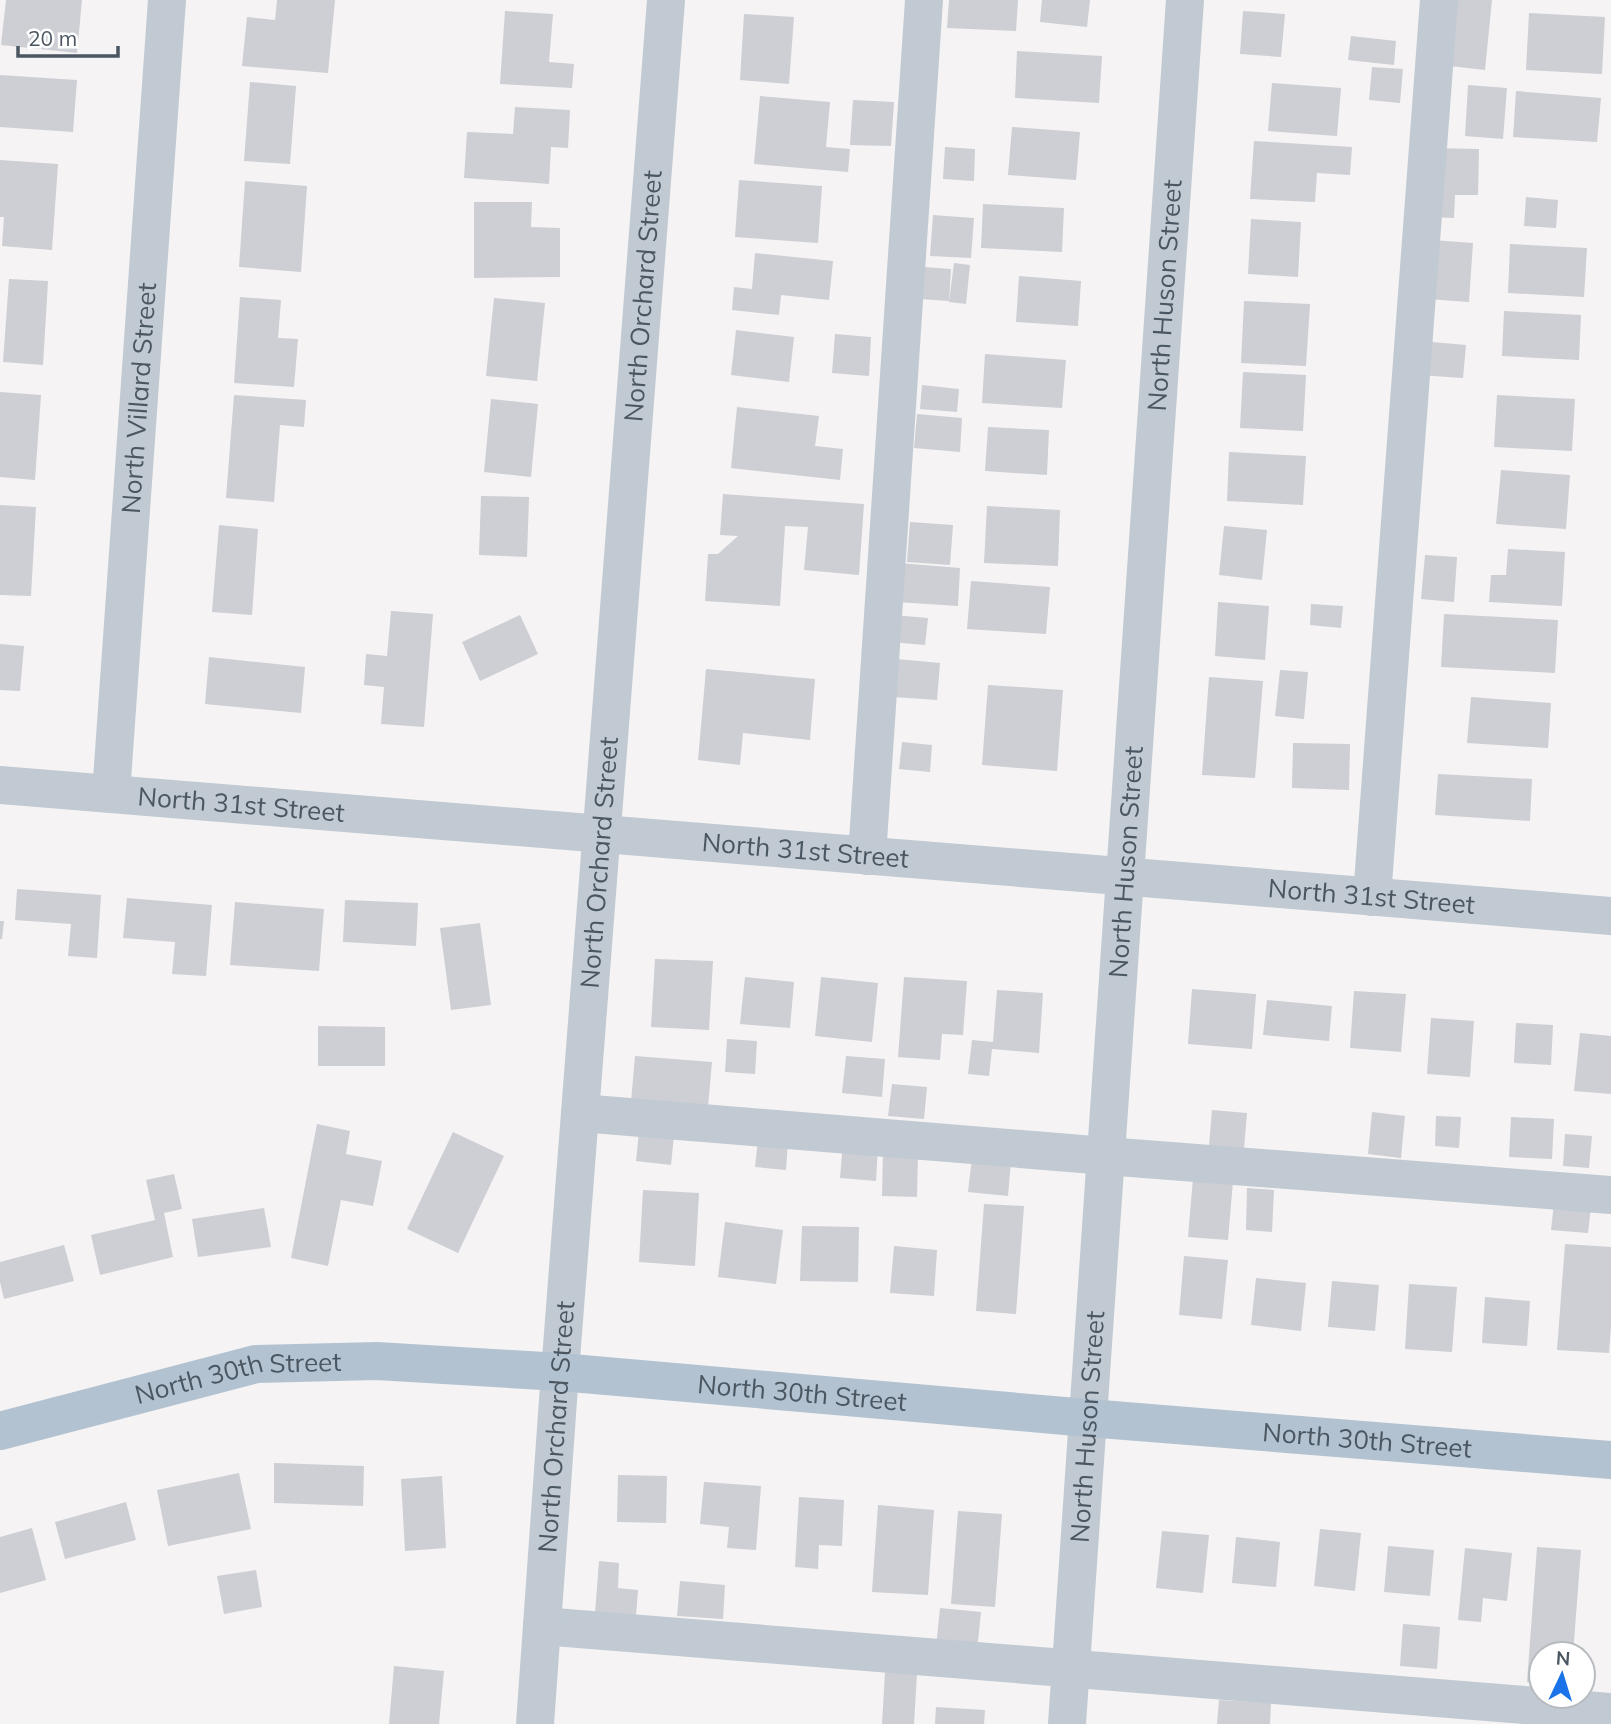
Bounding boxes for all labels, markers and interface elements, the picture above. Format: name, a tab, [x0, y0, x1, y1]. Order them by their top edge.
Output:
scale bar	[18, 14, 117, 58]
text: 20 m	[28, 25, 77, 51]
street label: North Orchard Street	[616, 169, 669, 423]
street label: North Huson Street	[1140, 178, 1189, 412]
street label: North Villard Street	[114, 281, 163, 515]
street label: North Orchard Street	[573, 735, 625, 989]
street label: North Huson Street	[1101, 745, 1150, 979]
street label: North 31st Street	[137, 779, 346, 829]
street label: North 31st Street	[701, 825, 910, 875]
street label: North 31st Street	[1267, 871, 1476, 921]
street label: North Orchard Street	[530, 1300, 581, 1554]
street label: North Huson Street	[1062, 1310, 1111, 1544]
street label: North 30th Street	[131, 1345, 342, 1411]
street label: North 30th Street	[696, 1367, 908, 1418]
street label: North 30th Street	[1261, 1415, 1473, 1465]
north arrow	[1527, 1640, 1597, 1710]
text: N	[1555, 1646, 1571, 1671]

